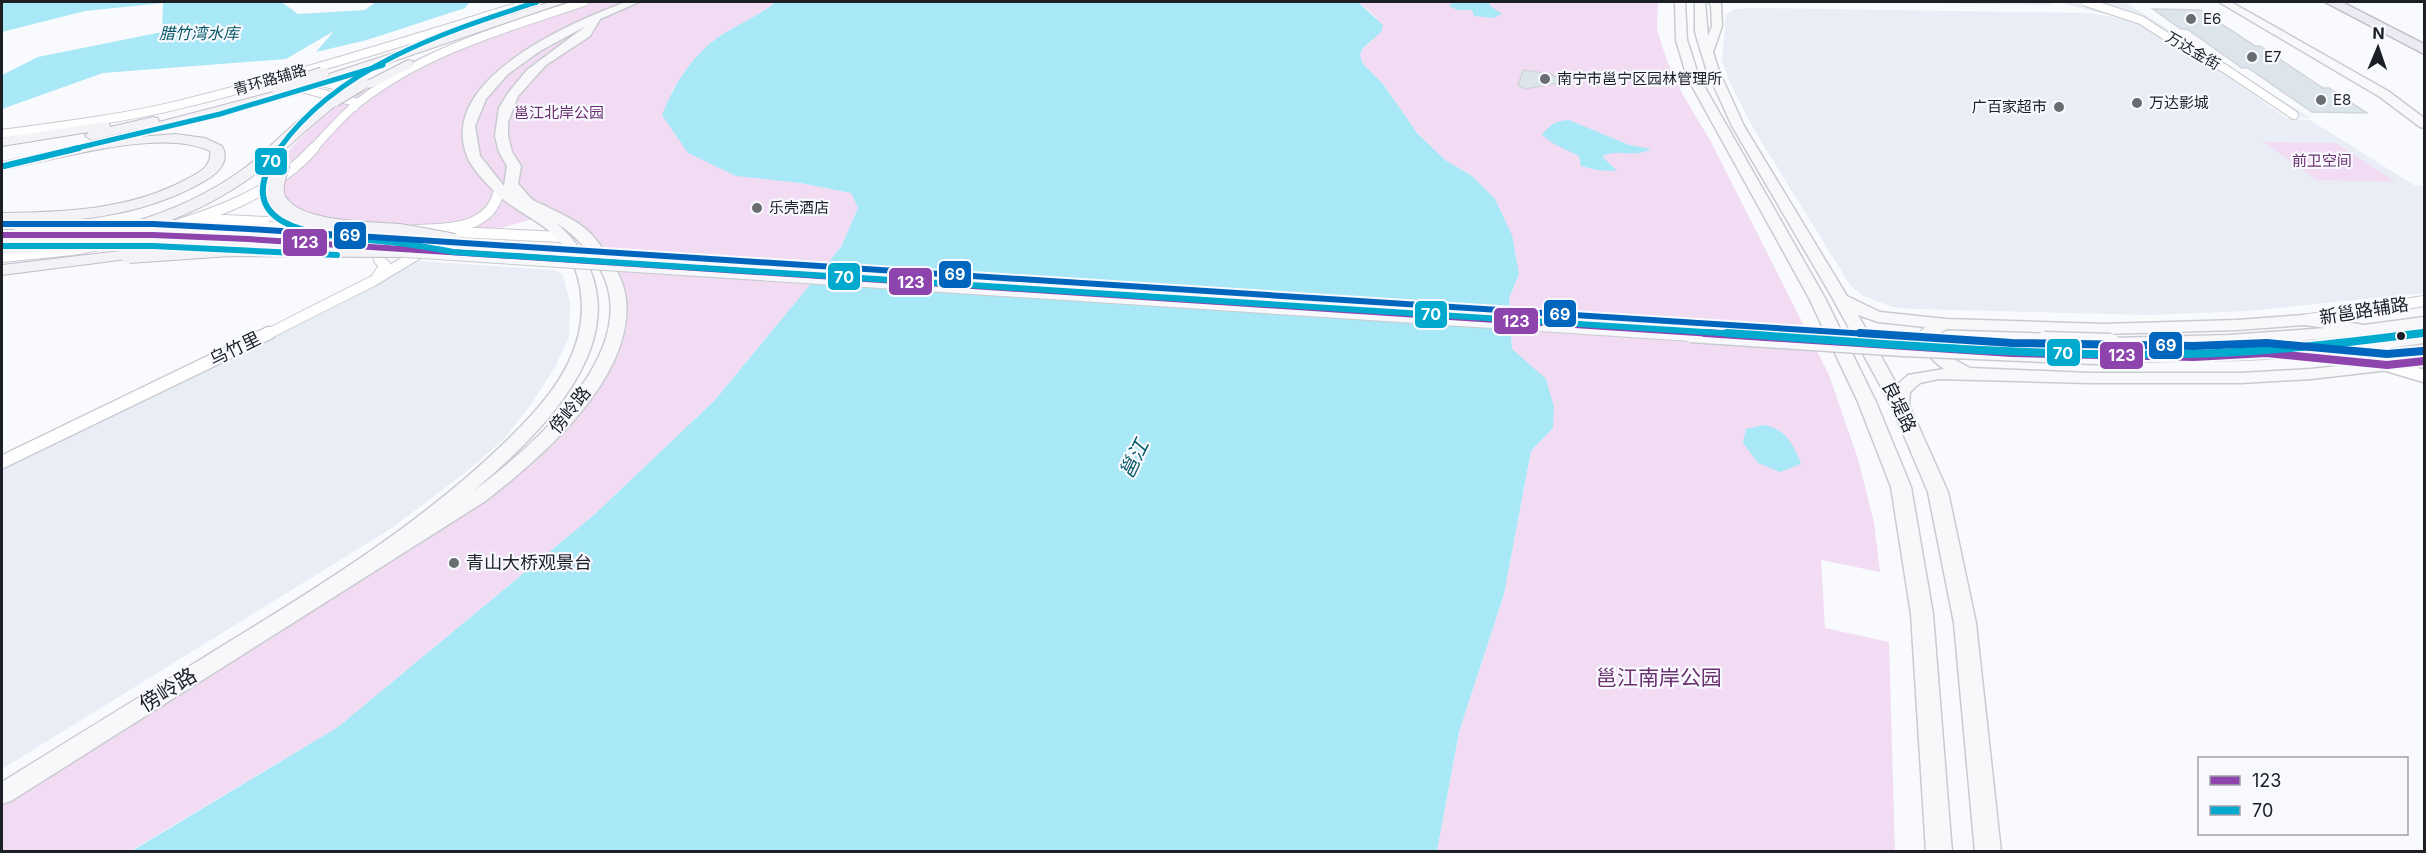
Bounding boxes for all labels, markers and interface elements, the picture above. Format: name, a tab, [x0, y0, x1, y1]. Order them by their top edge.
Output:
place label: E6	[2203, 9, 2221, 28]
marker: E6	[2184, 12, 2198, 26]
north arrow	[2348, 18, 2408, 78]
water label: 腊竹湾水库	[159, 23, 242, 43]
text: N	[2372, 23, 2385, 43]
street label: 万达金街	[2163, 27, 2224, 74]
place label: E7	[2264, 47, 2282, 66]
marker: E7	[2245, 50, 2259, 64]
street label: 青环路辅路	[231, 60, 309, 99]
place label: 南宁市邕宁区园林管理所	[1557, 69, 1722, 88]
marker: 南宁市邕宁区园林管理所	[1538, 72, 1552, 86]
place label: E8	[2333, 90, 2351, 109]
place label: 万达影城	[2149, 93, 2209, 112]
marker: E8	[2314, 93, 2328, 107]
marker: 万达影城	[2130, 96, 2144, 110]
place label: 广百家超市	[1972, 97, 2047, 116]
marker: 广百家超市	[2052, 100, 2066, 114]
park label: 邕江北岸公园	[514, 103, 604, 122]
line badge: 70	[254, 147, 288, 176]
text: 70	[261, 151, 281, 171]
park label: 前卫空间	[2292, 151, 2352, 170]
place label: 乐壳酒店	[769, 198, 829, 217]
marker: 乐壳酒店	[750, 201, 764, 215]
line badge: 69	[333, 221, 367, 250]
text: 69	[340, 225, 360, 245]
line badge: 123	[282, 228, 328, 257]
text: 123	[291, 232, 319, 252]
line badge: 69	[938, 260, 972, 289]
line badge: 70	[827, 262, 861, 291]
text: 69	[945, 264, 965, 284]
text: 70	[834, 267, 854, 287]
line badge: 123	[888, 267, 933, 296]
text: 123	[897, 272, 925, 292]
street label: 新邕路辅路	[2318, 293, 2410, 328]
line badge: 69	[1543, 299, 1577, 328]
line badge: 70	[1414, 300, 1448, 329]
text: 70	[1421, 304, 1441, 324]
text: 69	[1550, 304, 1570, 324]
line badge: 123	[1493, 307, 1539, 335]
text: 123	[1502, 311, 1530, 331]
street label: 乌竹里	[206, 327, 264, 370]
unlabelled marker	[2395, 330, 2407, 342]
line badge: 69	[2148, 331, 2183, 360]
text: 69	[2156, 335, 2176, 355]
line badge: 70	[2046, 338, 2081, 367]
line badge: 123	[2099, 341, 2144, 370]
text: 70	[2053, 343, 2073, 363]
text: 123	[2108, 345, 2136, 365]
street label: 良堤路	[1878, 378, 1921, 436]
street label: 傍岭路	[544, 382, 595, 437]
water label: 邕江	[1114, 434, 1154, 482]
place label: 青山大桥观景台	[466, 552, 592, 573]
marker: 青山大桥观景台	[447, 556, 461, 570]
street label: 傍岭路	[134, 662, 201, 717]
park label: 邕江南岸公园	[1596, 665, 1722, 690]
legend	[2198, 757, 2408, 835]
text: 123	[2252, 770, 2281, 791]
text: 70	[2252, 800, 2273, 821]

